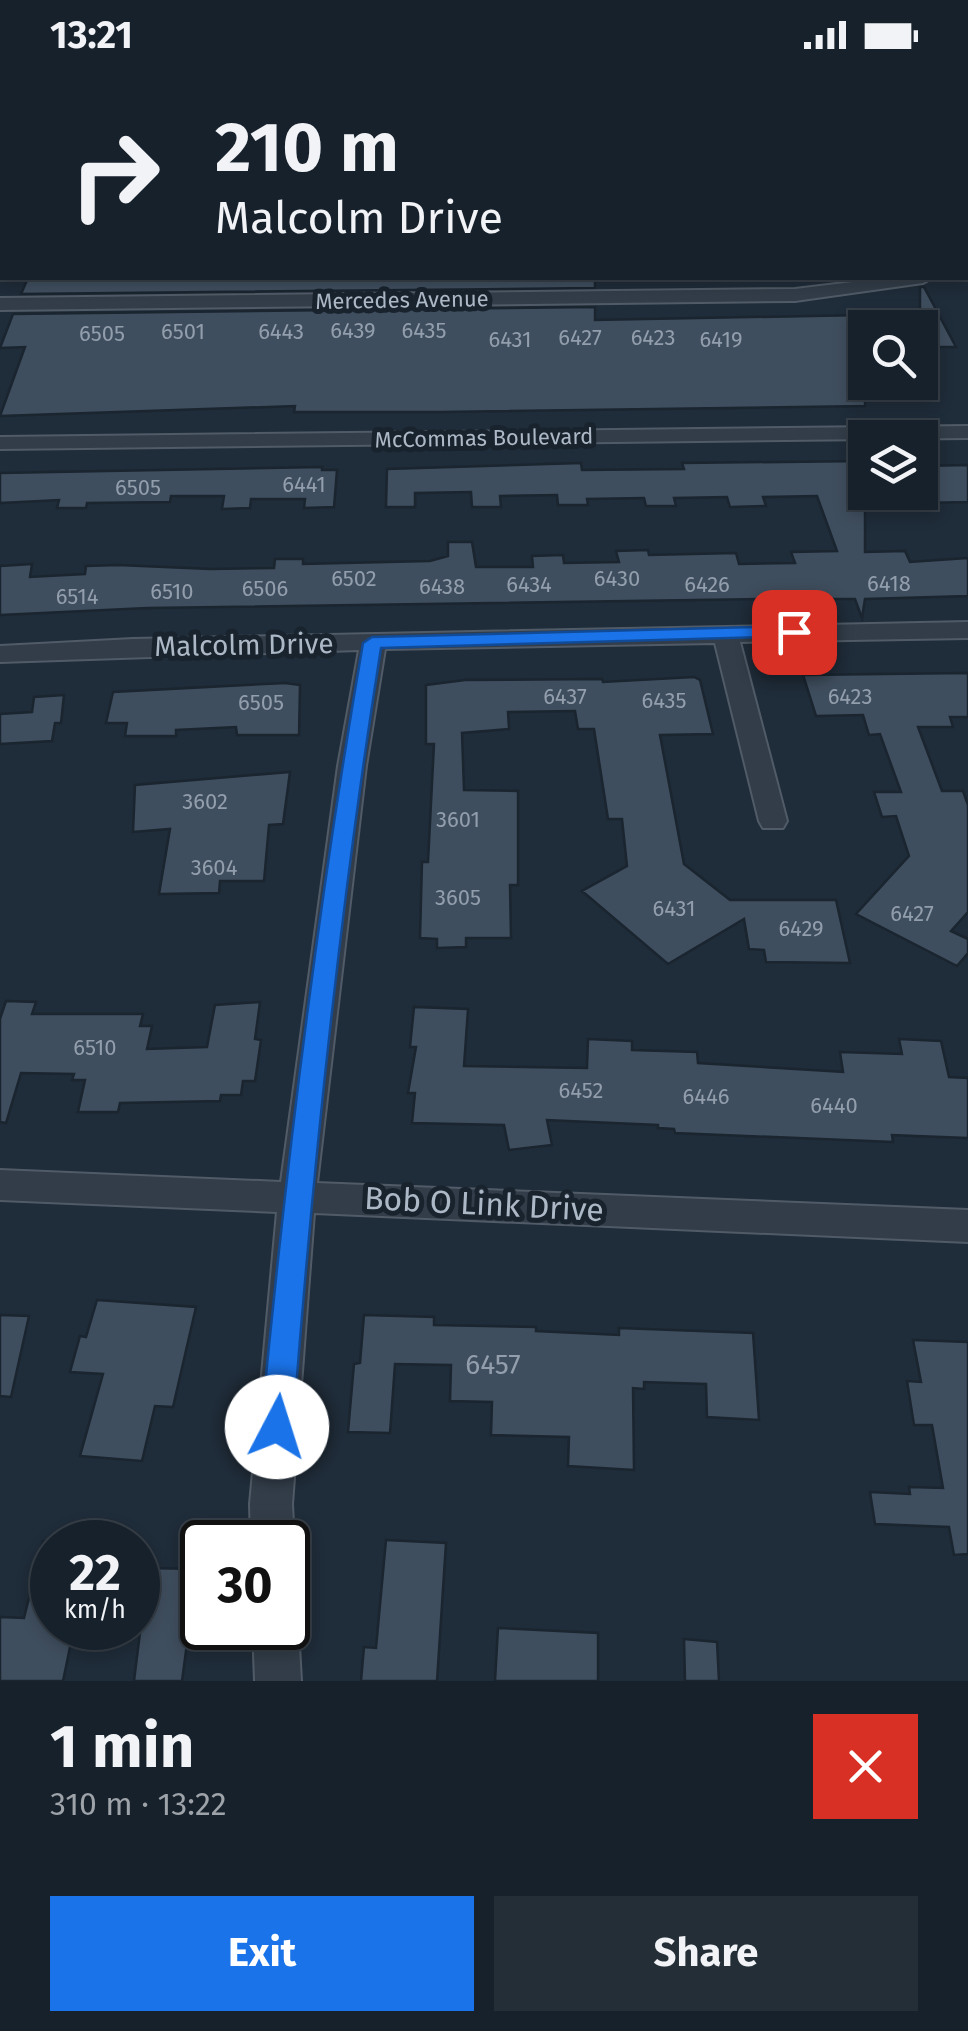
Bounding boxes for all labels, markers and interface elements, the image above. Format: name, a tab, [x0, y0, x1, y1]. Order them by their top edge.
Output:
text: 13:21	[50, 12, 133, 58]
text: 210 m	[215, 106, 399, 190]
icon: right	[50, 110, 180, 240]
text: Malcolm Drive	[215, 191, 503, 245]
street label: Mercedes Avenue	[315, 285, 489, 315]
map controls	[848, 310, 938, 510]
button: search	[848, 310, 938, 400]
house number: 6439	[330, 317, 376, 344]
house number: 6435	[401, 317, 447, 344]
house number: 6501	[161, 318, 205, 345]
house number: 6443	[258, 318, 304, 345]
house number: 6505	[79, 320, 125, 347]
house number: 6427	[558, 324, 602, 351]
house number: 6423	[631, 324, 675, 351]
house number: 6431	[488, 326, 532, 353]
house number: 6419	[699, 326, 743, 353]
button: layers	[848, 420, 938, 510]
street label: McCommas Boulevard	[374, 423, 594, 453]
house number: 6441	[282, 471, 326, 498]
house number: 6505	[115, 474, 161, 501]
house number: 6502	[331, 565, 377, 592]
house number: 6430	[594, 565, 640, 592]
house number: 6418	[867, 570, 911, 597]
house number: 6434	[506, 571, 552, 598]
house number: 6426	[684, 571, 730, 598]
house number: 6438	[419, 573, 465, 600]
house number: 6506	[242, 575, 288, 602]
house number: 6510	[150, 578, 194, 605]
house number: 6514	[56, 583, 99, 610]
pin	[752, 590, 837, 675]
icon: arrive	[767, 605, 822, 660]
street label: Malcolm Drive	[154, 627, 334, 663]
house number: 6437	[543, 683, 587, 710]
house number: 6423	[828, 683, 872, 710]
house number: 6435	[641, 687, 687, 714]
house number: 6505	[238, 689, 284, 716]
house number: 3602	[182, 788, 228, 815]
house number: 3601	[436, 806, 480, 833]
house number: 3604	[191, 854, 238, 881]
house number: 3605	[435, 884, 481, 911]
house number: 6431	[652, 895, 696, 922]
house number: 6427	[890, 900, 934, 927]
house number: 6429	[778, 915, 824, 942]
house number: 6510	[73, 1034, 117, 1061]
house number: 6452	[559, 1077, 603, 1104]
house number: 6446	[683, 1083, 729, 1110]
house number: 6440	[810, 1092, 858, 1119]
street label: Bob O Link Drive	[363, 1179, 605, 1229]
house number: 6457	[465, 1348, 521, 1381]
position arrow	[225, 1375, 329, 1479]
speed limit sign: 30	[180, 1520, 310, 1650]
text: 22	[69, 1543, 121, 1603]
text: km/h	[64, 1595, 126, 1625]
text: 1 min	[50, 1711, 194, 1783]
button: close	[813, 1714, 918, 1819]
text: 310 m · 13:22	[50, 1785, 227, 1823]
button: Exit	[50, 1896, 474, 2011]
button: Share	[494, 1896, 918, 2011]

